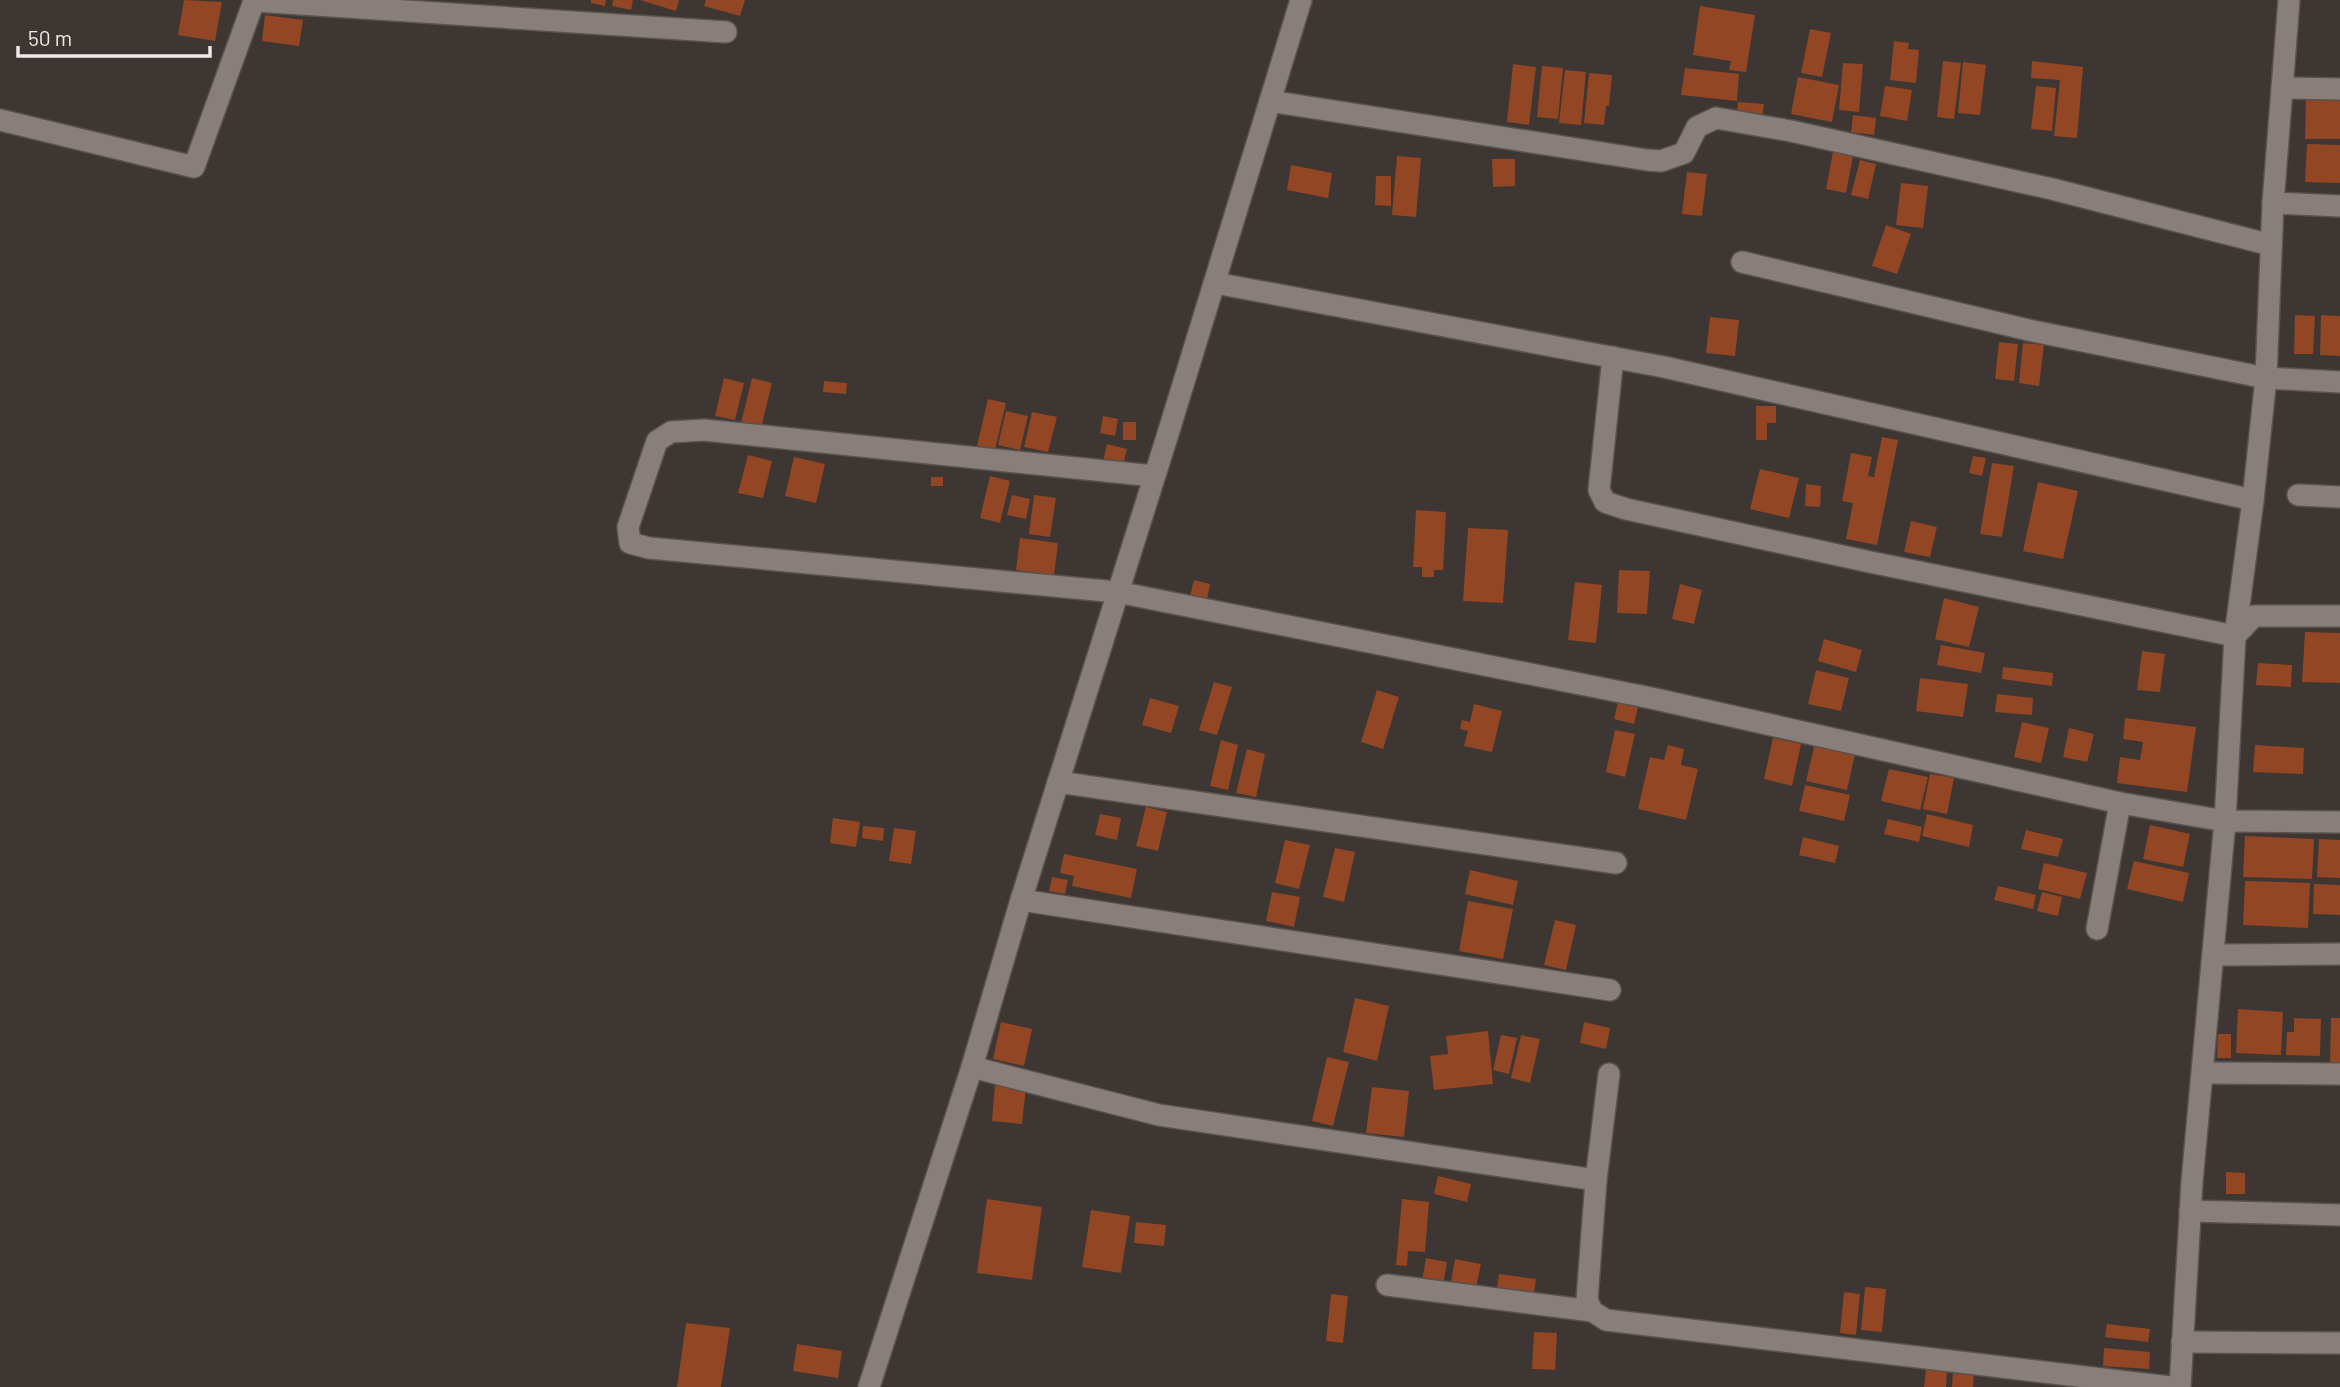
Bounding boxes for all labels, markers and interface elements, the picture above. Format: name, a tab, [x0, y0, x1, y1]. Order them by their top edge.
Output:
scale bar	[18, 14, 210, 58]
text: 50 m	[28, 25, 72, 50]

